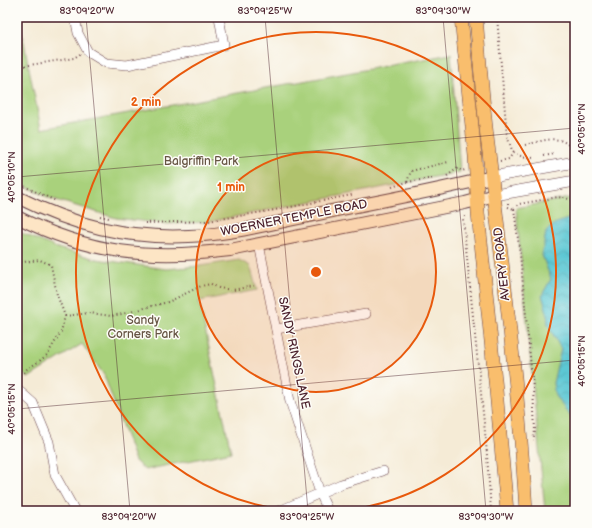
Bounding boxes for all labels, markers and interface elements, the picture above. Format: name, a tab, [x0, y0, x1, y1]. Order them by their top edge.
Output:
text: 83°09'20"W	[60, 5, 114, 17]
text: 83°09'25"W	[238, 5, 292, 17]
text: 83°09'30"W	[415, 5, 471, 17]
text: 2 min	[131, 95, 161, 110]
text: 40°05'10"N	[576, 103, 588, 155]
text: 40°05'10"N	[6, 151, 18, 203]
park label: Balgriffin Park	[164, 154, 238, 169]
text: 1 min	[217, 180, 245, 195]
street label: WOERNER TEMPLE ROAD	[220, 196, 369, 240]
street label: AVERY ROAD	[491, 226, 513, 301]
centre of rings	[309, 265, 323, 279]
street label: SANDY RINGS LANE	[275, 296, 313, 410]
park label: Sandy Corners Park	[107, 313, 179, 342]
text: 40°05'15"N	[576, 335, 588, 387]
text: 40°05'15"N	[6, 383, 18, 435]
text: 83°09'20"W	[102, 511, 156, 523]
text: 83°09'25"W	[280, 511, 334, 523]
text: 83°09'30"W	[458, 511, 514, 523]

